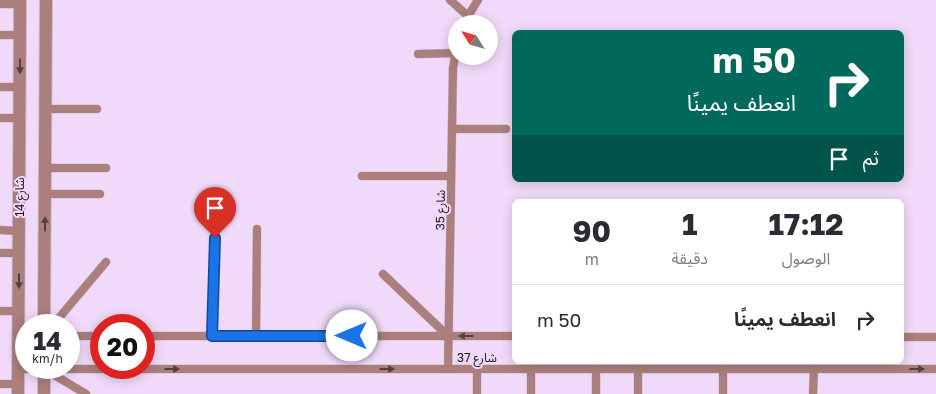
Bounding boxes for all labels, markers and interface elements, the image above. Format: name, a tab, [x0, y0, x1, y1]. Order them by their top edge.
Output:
north arrow	[448, 15, 498, 65]
map controls	[448, 15, 498, 65]
text: 50 m	[712, 39, 796, 81]
icon: right	[814, 50, 879, 115]
one-way arrow	[16, 58, 24, 74]
text: انعطف يمينًا	[687, 89, 796, 116]
icon: arrive	[825, 145, 853, 173]
text: ثم	[863, 146, 879, 169]
street label: شارع 14	[12, 177, 29, 217]
pin	[194, 187, 236, 238]
street label: شارع 35	[432, 190, 450, 230]
icon: arrive	[201, 194, 229, 222]
text: 1	[682, 206, 697, 242]
text: 17:12	[768, 206, 844, 242]
text: 90	[572, 213, 611, 249]
one-way arrow	[41, 216, 49, 232]
text: دقيقة	[671, 248, 708, 268]
text: الوصول	[782, 248, 830, 268]
text: m	[585, 249, 599, 269]
one-way arrow	[15, 273, 23, 289]
icon: right	[851, 306, 879, 334]
text: انعطف يمينًا	[734, 307, 836, 330]
text: 50 m	[537, 308, 581, 331]
position arrow	[325, 309, 377, 361]
speed limit sign: 20	[90, 314, 155, 379]
text: 14	[33, 325, 62, 356]
one-way arrow	[458, 332, 474, 340]
street label: شارع 37	[457, 350, 497, 367]
text: km/h	[32, 351, 63, 366]
one-way arrow	[164, 365, 180, 373]
one-way arrow	[379, 365, 395, 373]
one-way arrow	[909, 365, 925, 373]

